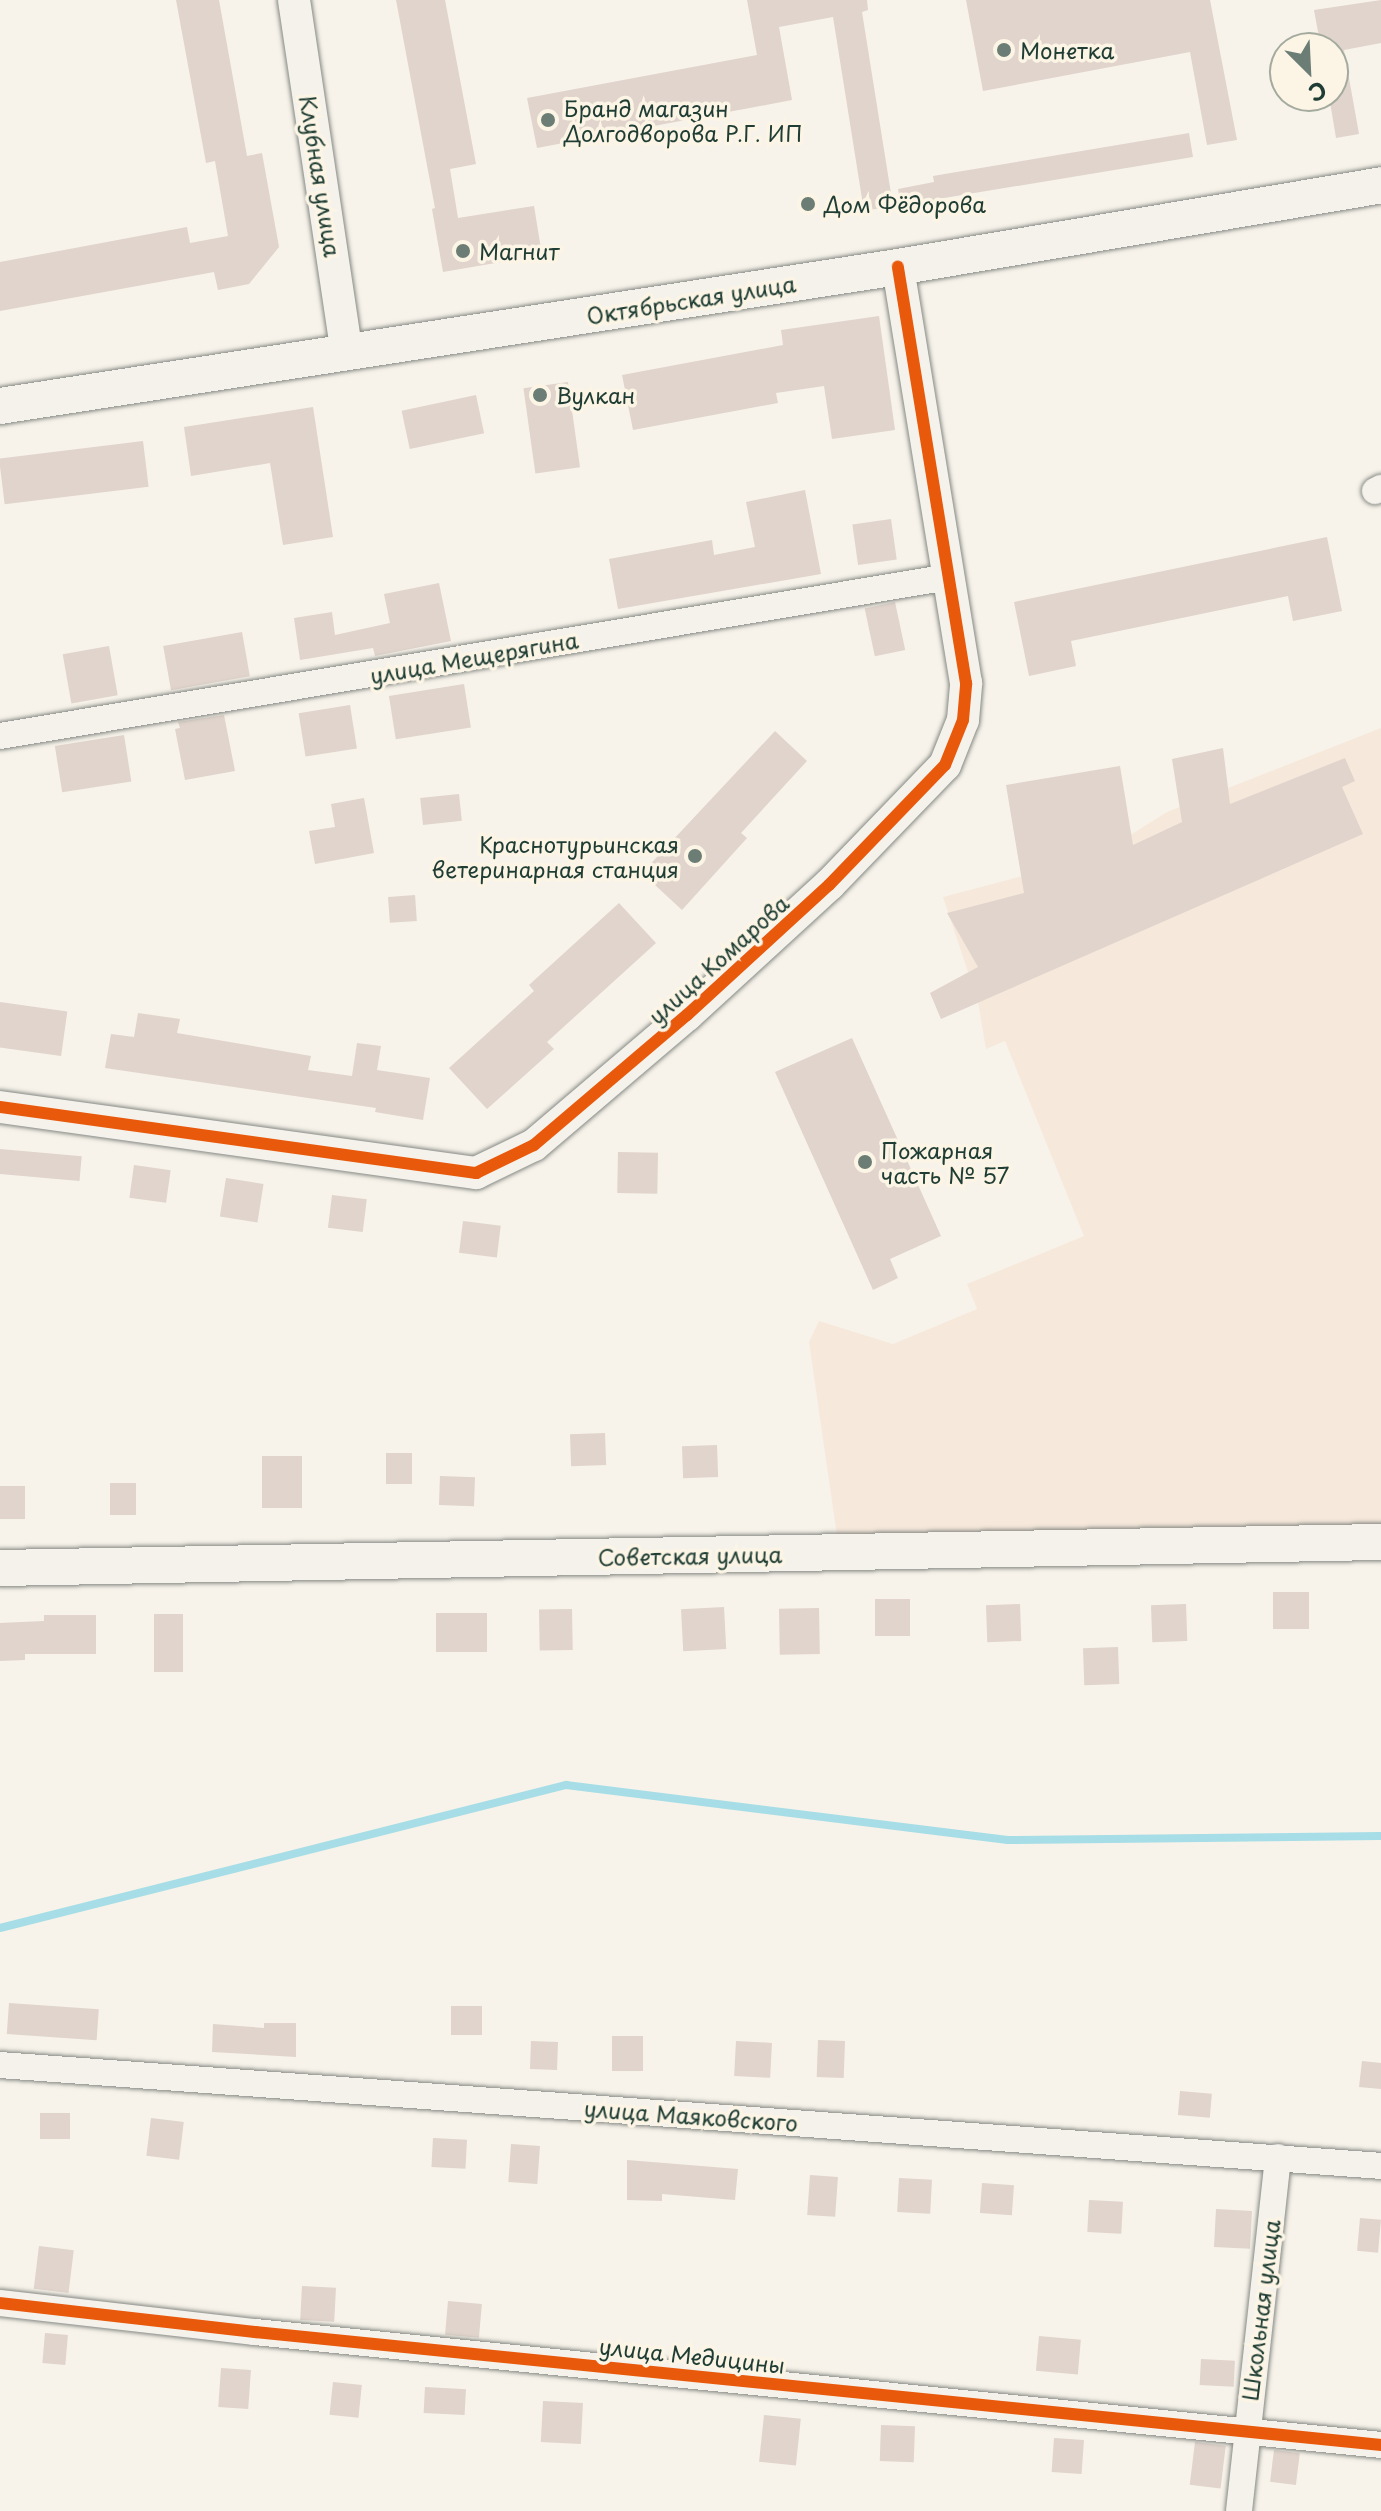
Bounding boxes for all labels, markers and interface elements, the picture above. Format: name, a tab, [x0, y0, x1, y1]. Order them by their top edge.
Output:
north arrow	[1269, 32, 1349, 112]
place label: Монетка	[1020, 37, 1114, 63]
marker: Монетка	[995, 41, 1013, 59]
text: С	[1304, 74, 1332, 111]
street label: Клубная улица	[295, 93, 347, 259]
place label: Бранд магазин Долгодворова Р.Г. ИП	[564, 94, 803, 146]
marker: Бранд магазин Долгодворова Р.Г. ИП	[539, 111, 557, 129]
place label: Дом Фёдорова	[824, 191, 986, 217]
marker: Дом Фёдорова	[799, 195, 817, 213]
place label: Магнит	[479, 238, 559, 264]
marker: Магнит	[454, 242, 472, 260]
street label: Октябрьская улица	[584, 269, 798, 329]
place label: Вулкан	[556, 382, 635, 408]
marker: Вулкан	[531, 386, 549, 404]
street label: улица Мещерягина	[367, 626, 581, 688]
place label: Краснотурьинская ветеринарная станция	[432, 830, 679, 882]
marker: Краснотурьинская ветеринарная станция	[686, 847, 704, 865]
street label: улица Комарова	[642, 889, 794, 1029]
place label: Пожарная часть № 57	[881, 1136, 1009, 1188]
marker: Пожарная часть № 57	[856, 1153, 874, 1171]
street label: Советская улица	[597, 1540, 783, 1570]
street label: улица Маяковского	[583, 2094, 799, 2136]
street label: Школьная улица	[1236, 2217, 1284, 2403]
street label: улица Медицины	[597, 2332, 787, 2378]

